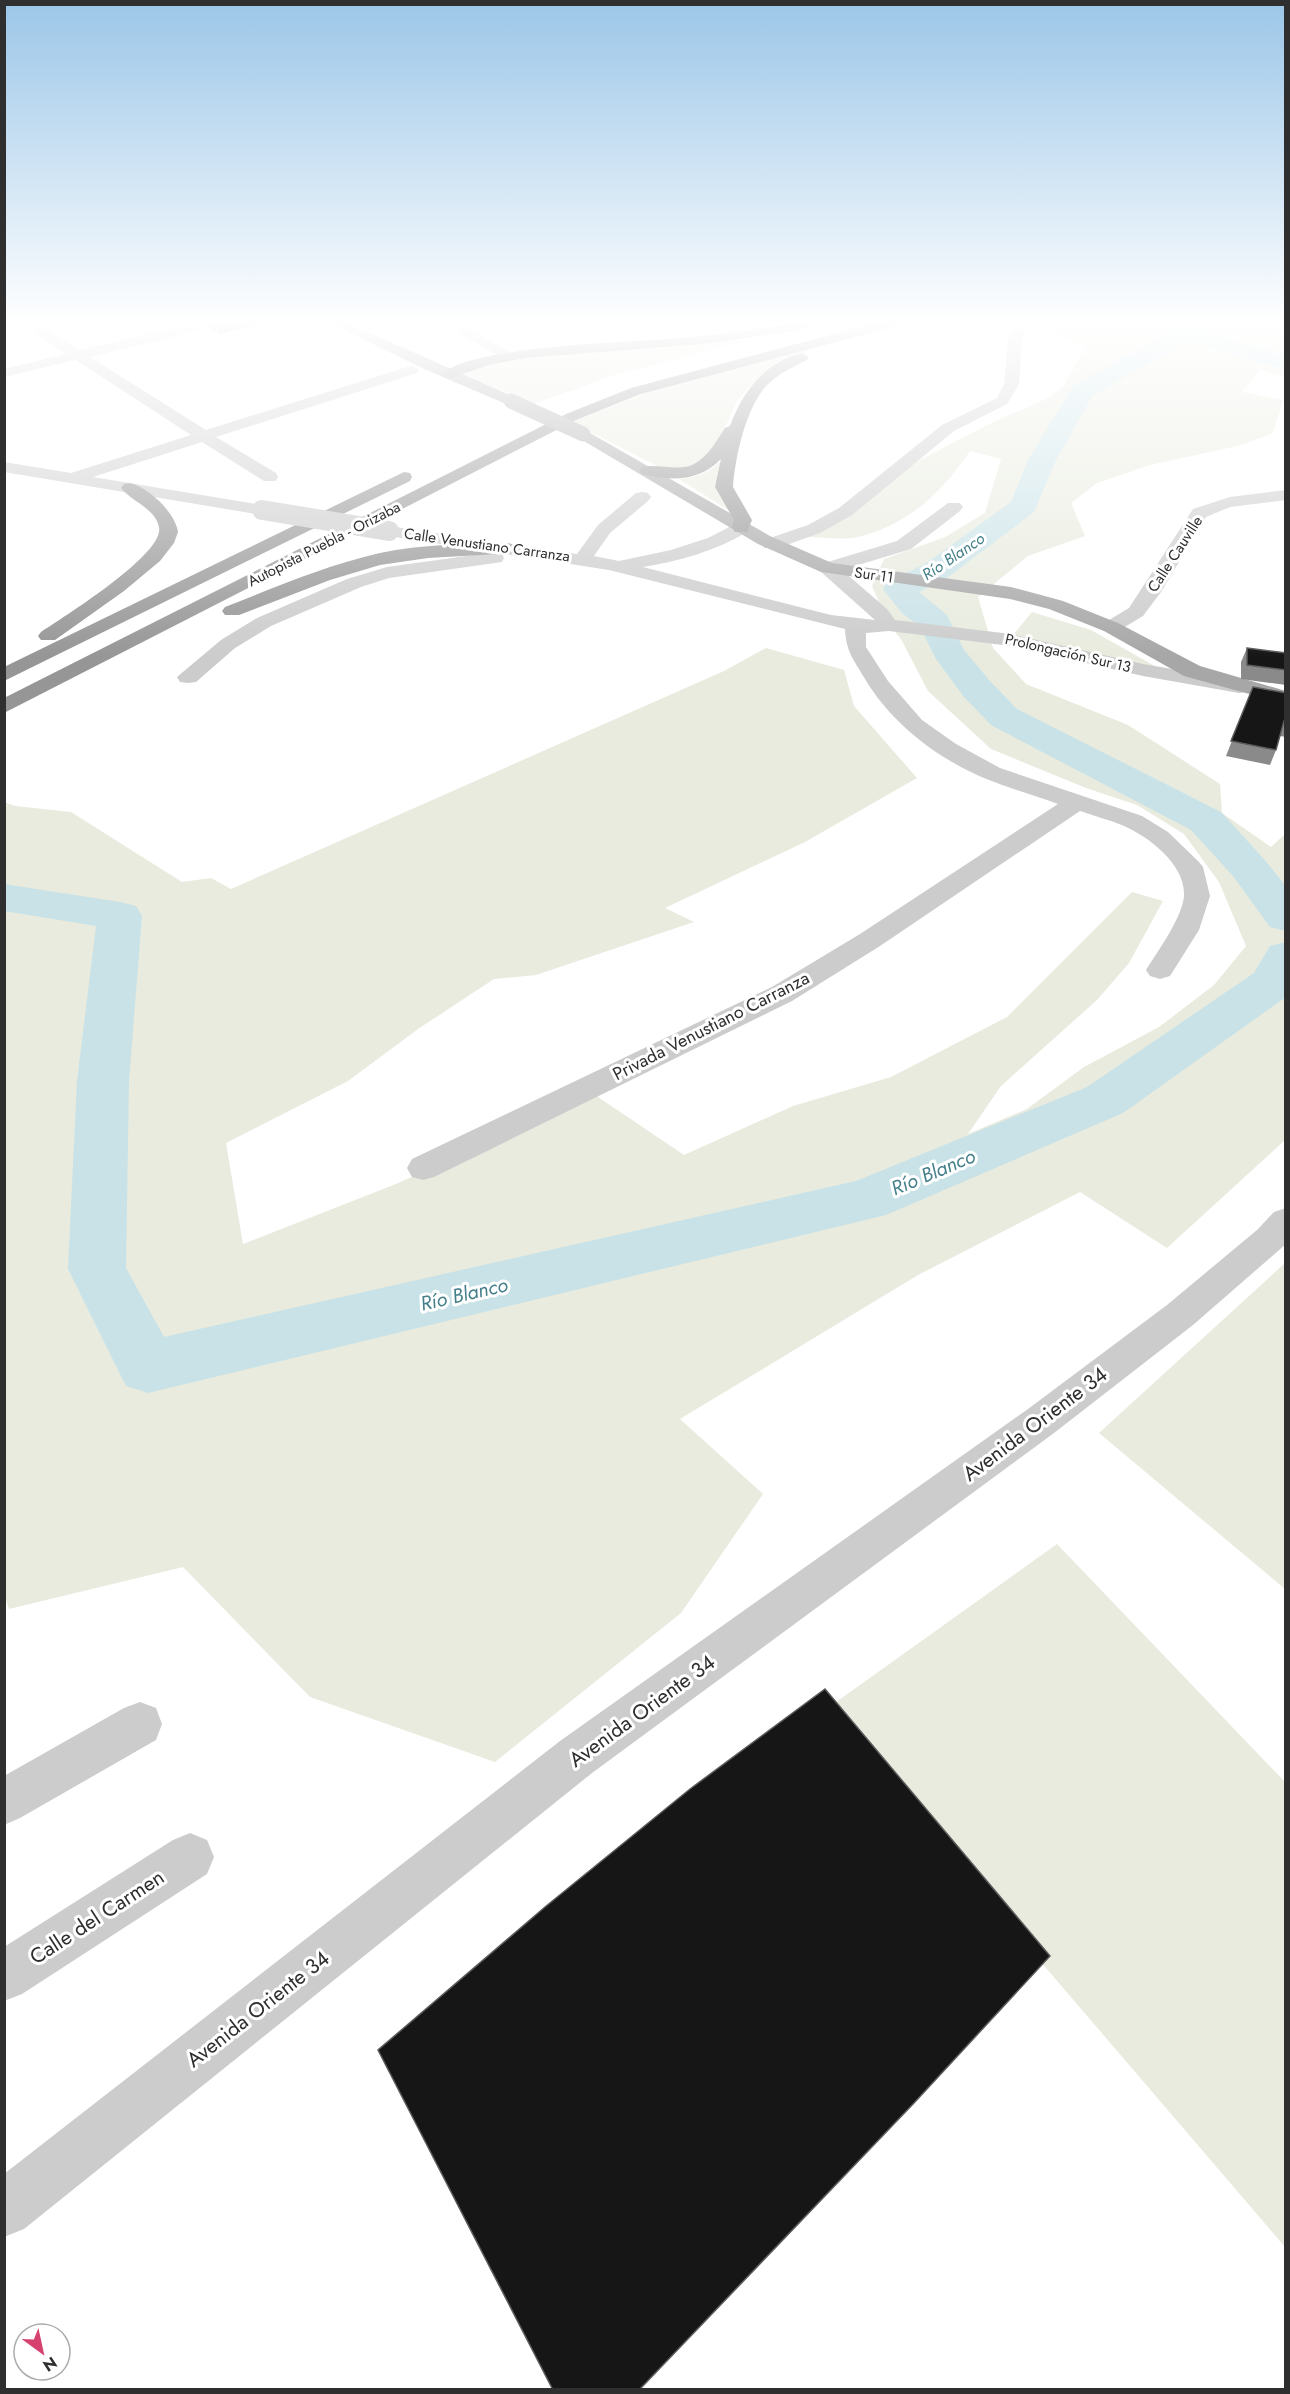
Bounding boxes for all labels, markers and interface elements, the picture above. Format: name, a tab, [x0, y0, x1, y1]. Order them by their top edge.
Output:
street label: Autopista Puebla - Orizaba	[244, 496, 404, 592]
street label: Calle Cauville	[1142, 511, 1208, 597]
street label: Calle Venustiano Carranza	[403, 522, 571, 568]
water label: Río Blanco	[917, 527, 990, 586]
street label: Sur 11	[853, 561, 895, 589]
street label: Prolongación Sur 13	[1003, 628, 1133, 678]
street label: Privada Venustiano Carranza	[608, 965, 814, 1087]
water label: Río Blanco	[887, 1142, 980, 1203]
water label: Río Blanco	[418, 1270, 511, 1319]
street label: Avenida Oriente 34	[956, 1360, 1114, 1488]
street label: Avenida Oriente 34	[563, 1648, 721, 1774]
street label: Calle del Carmen	[24, 1862, 170, 1972]
street label: Avenida Oriente 34	[180, 1944, 336, 2074]
north arrow	[12, 2322, 72, 2382]
text: N	[38, 2351, 61, 2377]

